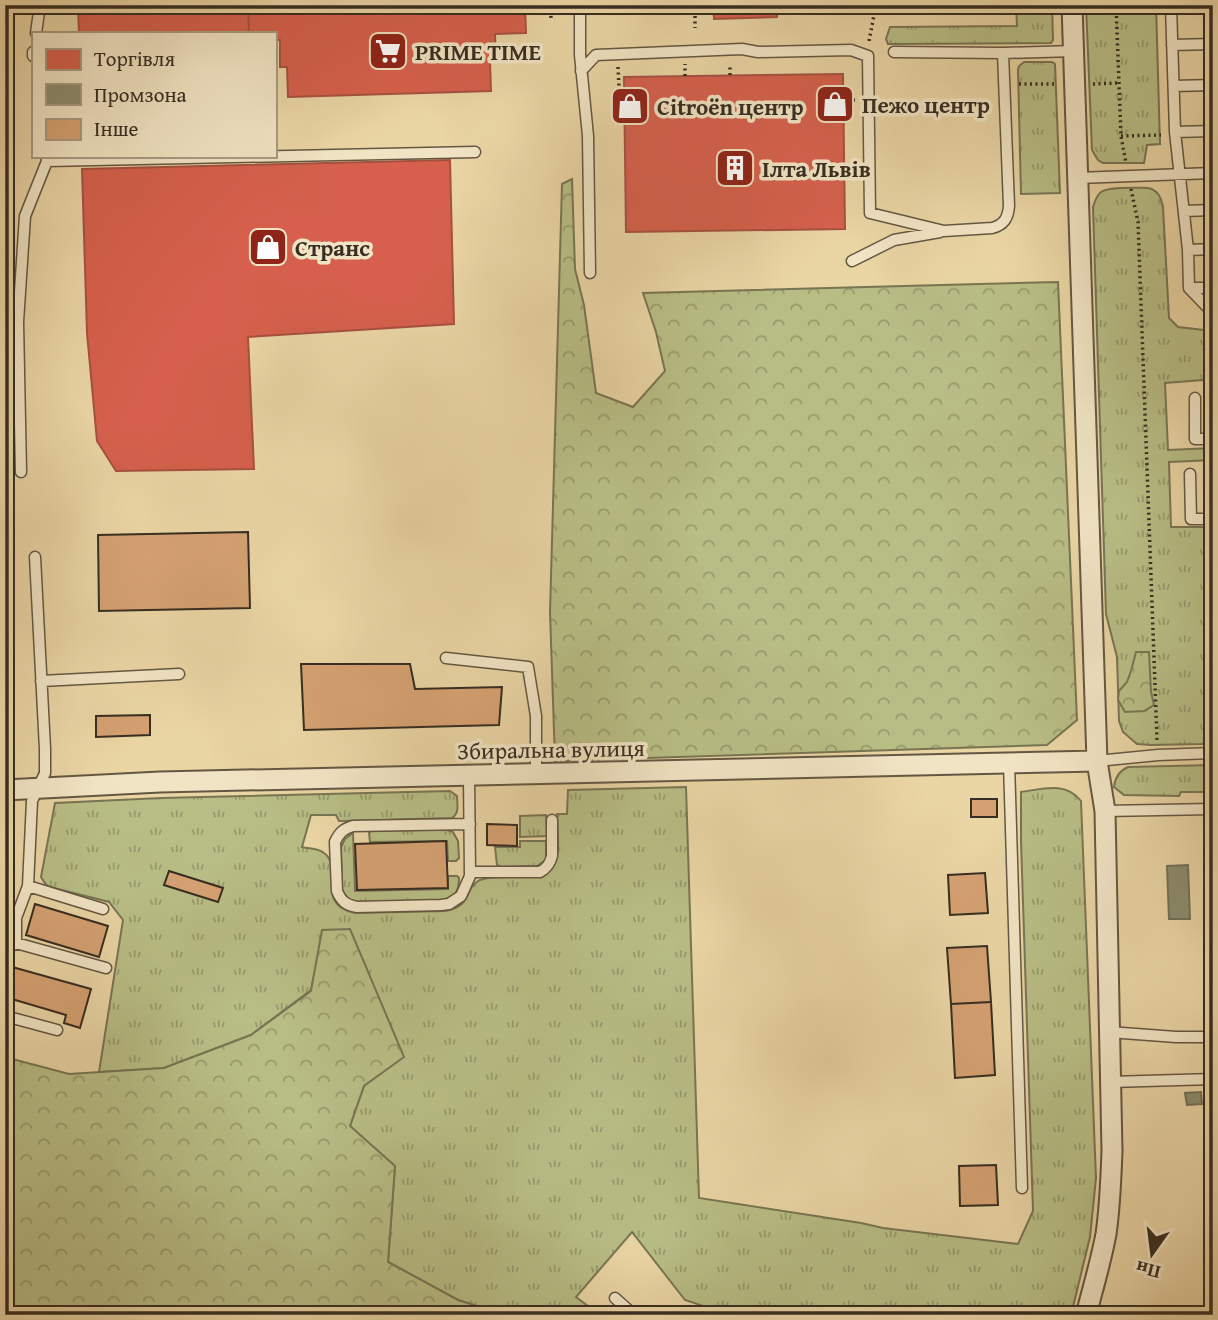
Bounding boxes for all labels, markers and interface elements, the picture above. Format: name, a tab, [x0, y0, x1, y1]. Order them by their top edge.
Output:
supermarket icon: PRIME TIME	[367, 30, 409, 72]
legend	[32, 32, 276, 158]
place label: PRIME TIME	[415, 35, 541, 68]
text: Торгівля	[94, 43, 175, 74]
text: Промзона	[94, 79, 187, 110]
shop icon: Пежо центр	[814, 83, 856, 125]
shop icon: Citroën центр	[609, 85, 651, 127]
place label: Пежо центр	[862, 88, 990, 121]
place label: Citroën центр	[657, 90, 804, 123]
text: Інше	[94, 113, 139, 144]
building icon: Ілта Львів	[714, 147, 756, 189]
place label: Ілта Львів	[762, 152, 871, 185]
shop icon: Странс	[247, 226, 289, 268]
place label: Странс	[295, 231, 370, 264]
street label: Збиральна вулиця	[457, 731, 645, 767]
north arrow	[1116, 1218, 1186, 1288]
text: Пн	[1132, 1254, 1163, 1287]

